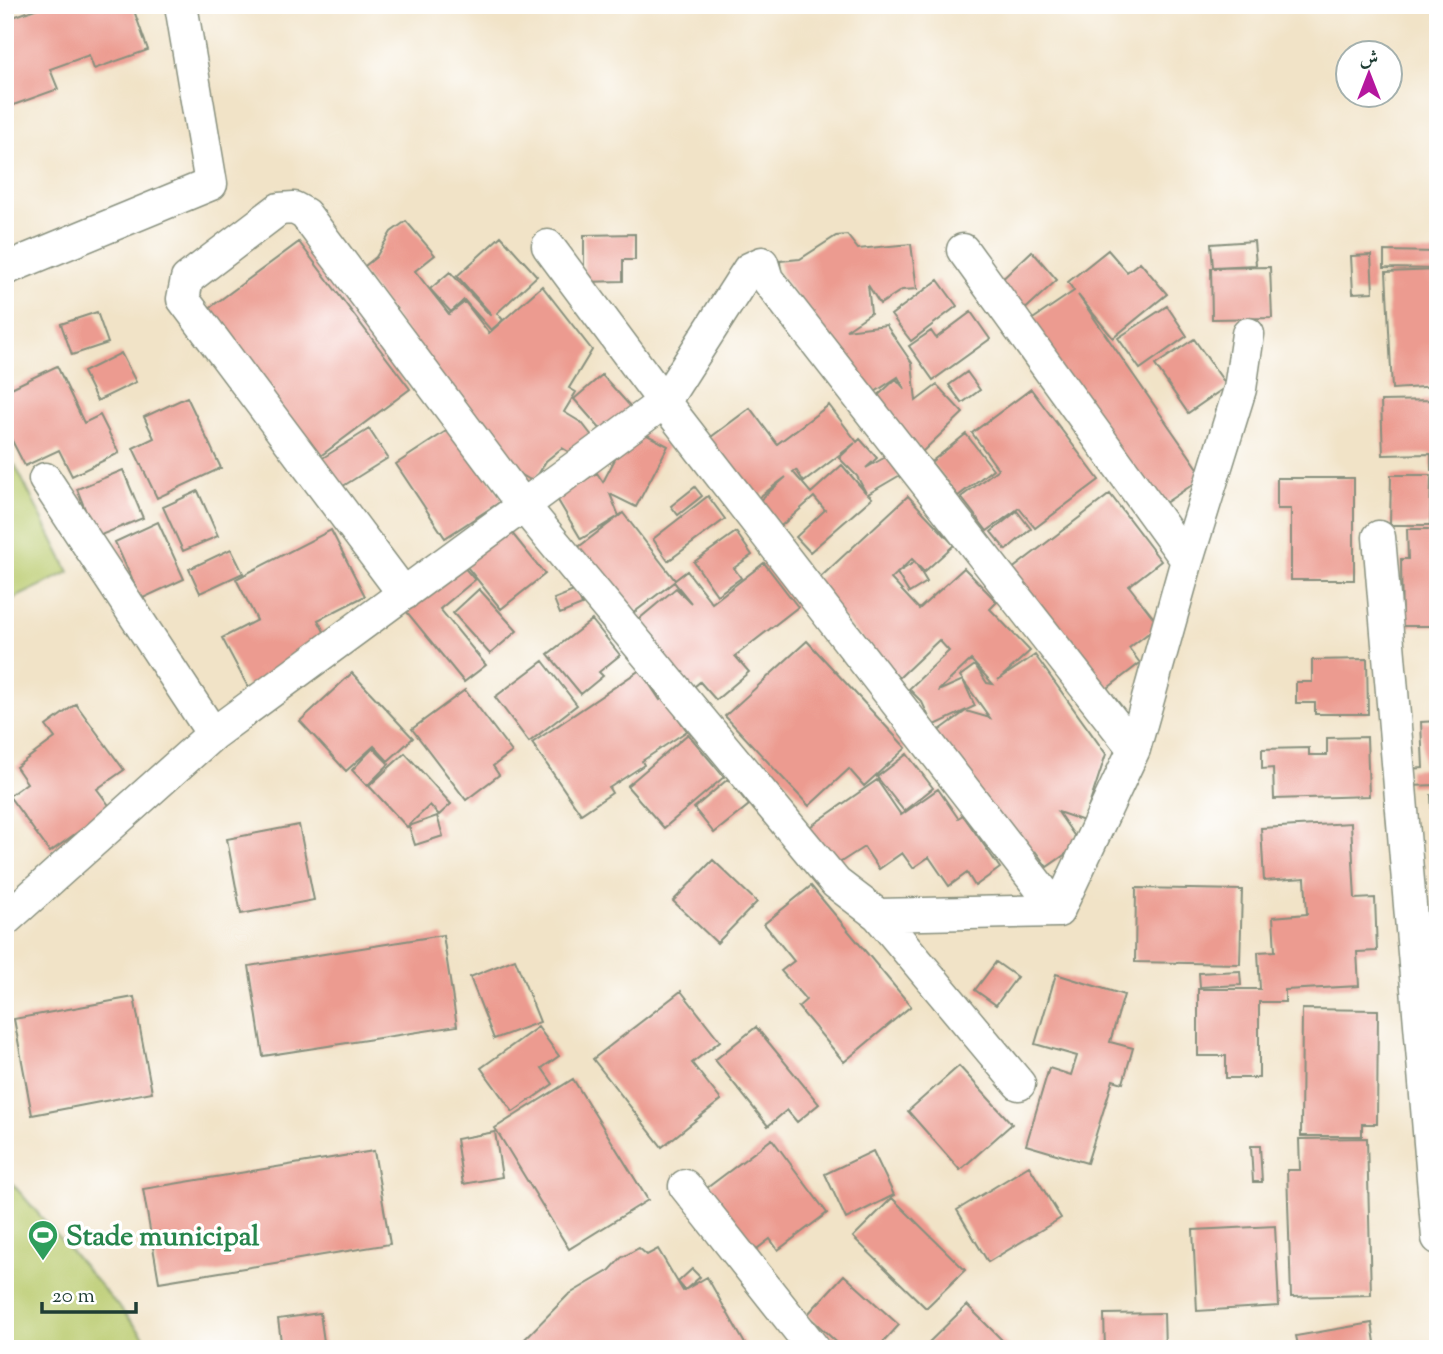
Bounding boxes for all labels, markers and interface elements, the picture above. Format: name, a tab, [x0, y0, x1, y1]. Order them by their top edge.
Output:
north arrow	[1334, 38, 1404, 108]
text: ش	[1360, 46, 1378, 73]
sports icon: Stade municipal	[26, 1218, 60, 1262]
place label: Stade municipal	[66, 1218, 260, 1258]
scale bar	[42, 1270, 136, 1314]
text: 20 m	[52, 1282, 95, 1312]

